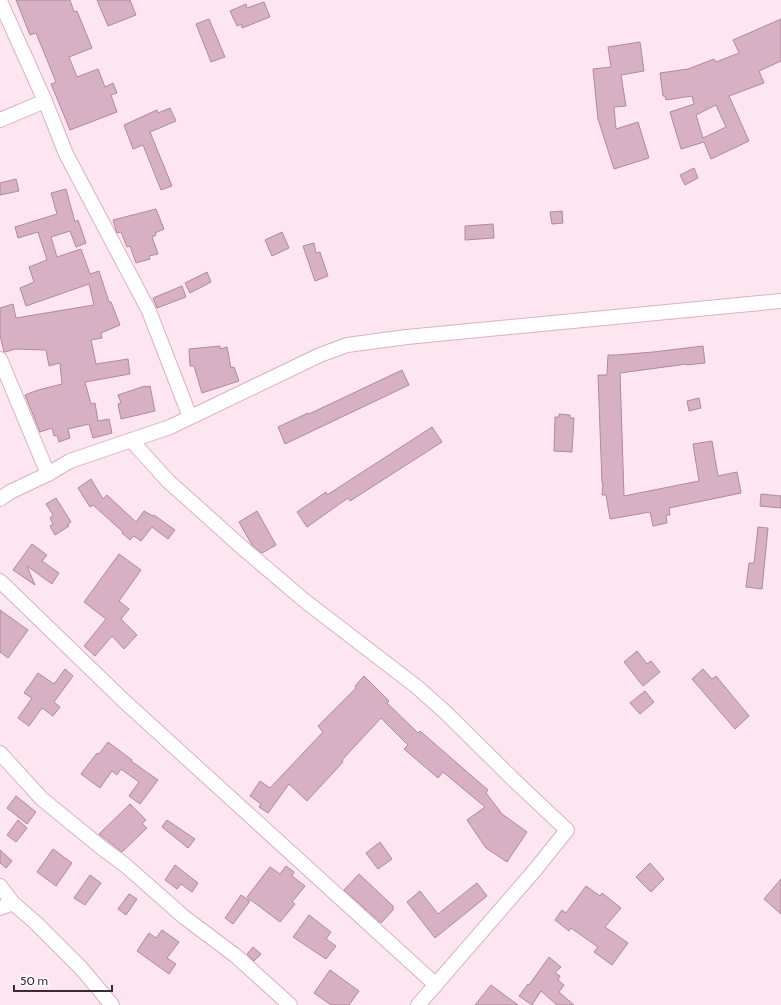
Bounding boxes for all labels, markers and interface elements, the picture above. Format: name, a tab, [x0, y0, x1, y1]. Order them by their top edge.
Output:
scale bar	[14, 967, 112, 993]
text: 50 m	[20, 973, 48, 988]

